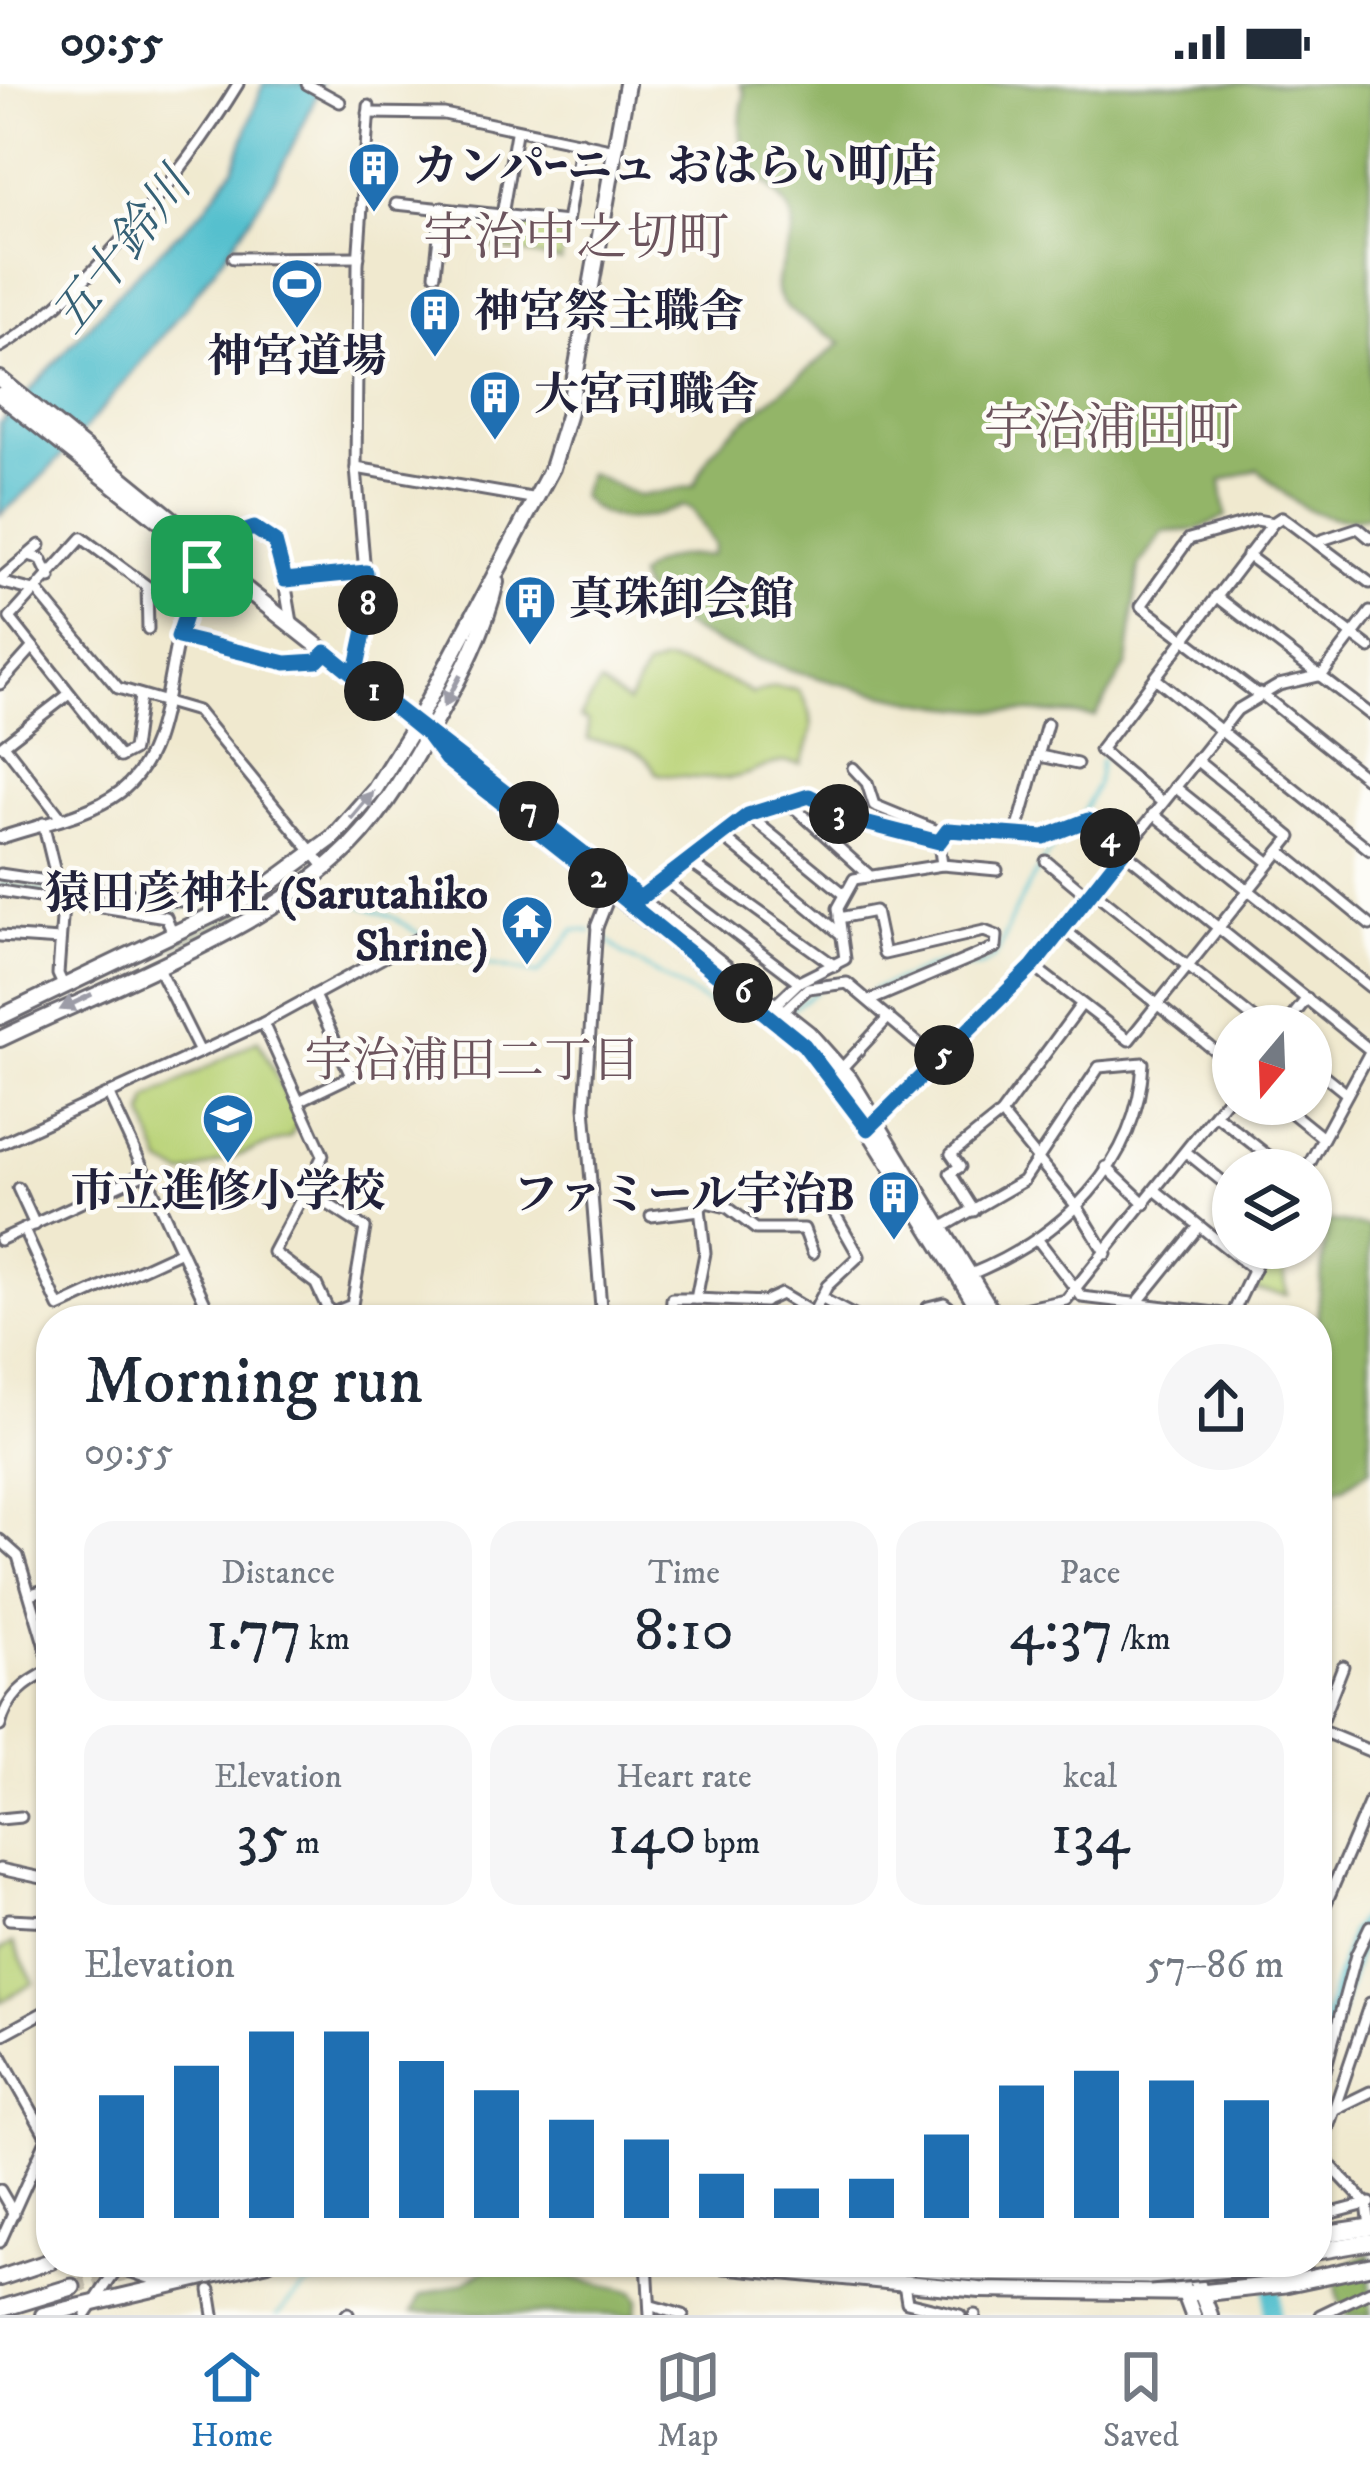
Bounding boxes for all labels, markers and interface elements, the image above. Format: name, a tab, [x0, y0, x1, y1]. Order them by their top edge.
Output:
text: 09:55	[60, 14, 163, 70]
building icon: カンパｰニュ おはらい町店	[346, 140, 402, 214]
place label: カンパｰニュ おはらい町店	[413, 140, 937, 196]
water label: 五十鈴川	[39, 154, 208, 346]
district label: 宇治中之切町	[423, 207, 729, 271]
sports icon: 神宮道場	[269, 256, 325, 330]
building icon: 神宮祭主職舎	[407, 285, 463, 359]
place label: 神宮祭主職舎	[474, 285, 744, 341]
place label: 神宮道場	[207, 330, 387, 386]
building icon: 大宮司職舎	[467, 368, 523, 442]
place label: 大宮司職舎	[534, 368, 759, 424]
district label: 宇治浦田町	[983, 397, 1239, 461]
pin	[151, 515, 253, 617]
icon: arrive	[169, 533, 235, 599]
building icon: 真珠卸会館	[502, 573, 558, 647]
place label: 真珠卸会館	[569, 573, 794, 629]
pin: 8	[338, 575, 398, 635]
text: 8	[360, 584, 376, 625]
pin: 1	[344, 661, 404, 721]
text: 1	[368, 670, 380, 711]
one-way arrow	[442, 673, 463, 708]
pin: 7	[499, 781, 559, 841]
pin: 3	[809, 784, 869, 844]
one-way arrow	[348, 790, 374, 820]
text: 7	[520, 790, 538, 831]
text: 3	[833, 793, 845, 834]
pin: 4	[1080, 808, 1140, 868]
text: 4	[1101, 817, 1120, 858]
pin: 2	[568, 848, 628, 908]
text: 2	[590, 857, 606, 898]
place label: 猿田彦神社 (Sarutahiko Shrine)	[45, 867, 488, 975]
temple icon: 猿田彦神社 (Sarutahiko Shrine)	[499, 893, 555, 967]
pin: 6	[713, 963, 773, 1023]
text: 6	[734, 972, 752, 1013]
one-way arrow	[59, 992, 94, 1012]
north arrow	[1212, 1005, 1332, 1125]
map controls	[1212, 1005, 1332, 1269]
pin: 5	[914, 1025, 974, 1085]
district label: 宇治浦田二丁目	[304, 1032, 640, 1092]
text: 5	[936, 1034, 952, 1075]
school or university icon: 市立進修小学校	[200, 1091, 256, 1165]
button: layers	[1212, 1149, 1332, 1269]
place label: 市立進修小学校	[70, 1165, 386, 1221]
place label: ファミール宇治B	[513, 1168, 855, 1224]
building icon: ファミール宇治B	[866, 1168, 922, 1242]
text: Morning run	[84, 1342, 423, 1424]
button: share	[1158, 1344, 1284, 1470]
text: 09:55	[84, 1428, 173, 1477]
text: Distance	[221, 1553, 335, 1594]
text: Time	[648, 1553, 720, 1594]
text: Pace	[1059, 1553, 1121, 1594]
text: 1.77	[206, 1594, 302, 1669]
text: 8:10	[634, 1594, 734, 1669]
text: 4:37	[1009, 1594, 1113, 1669]
text: km	[302, 1619, 350, 1660]
text: /km	[1113, 1619, 1171, 1660]
text: Elevation	[214, 1757, 342, 1798]
text: Heart rate	[616, 1757, 752, 1798]
text: kcal	[1063, 1757, 1117, 1798]
text: 35	[236, 1798, 288, 1873]
text: 140	[608, 1798, 696, 1873]
text: 134	[1051, 1798, 1129, 1873]
text: m	[288, 1823, 320, 1864]
text: bpm	[696, 1823, 760, 1864]
text: Elevation	[84, 1941, 235, 1990]
text: 57–86 m	[1146, 1941, 1284, 1990]
tab: Home	[191, 2344, 273, 2457]
tab: Map	[655, 2344, 721, 2457]
tab: Saved	[1103, 2344, 1179, 2457]

